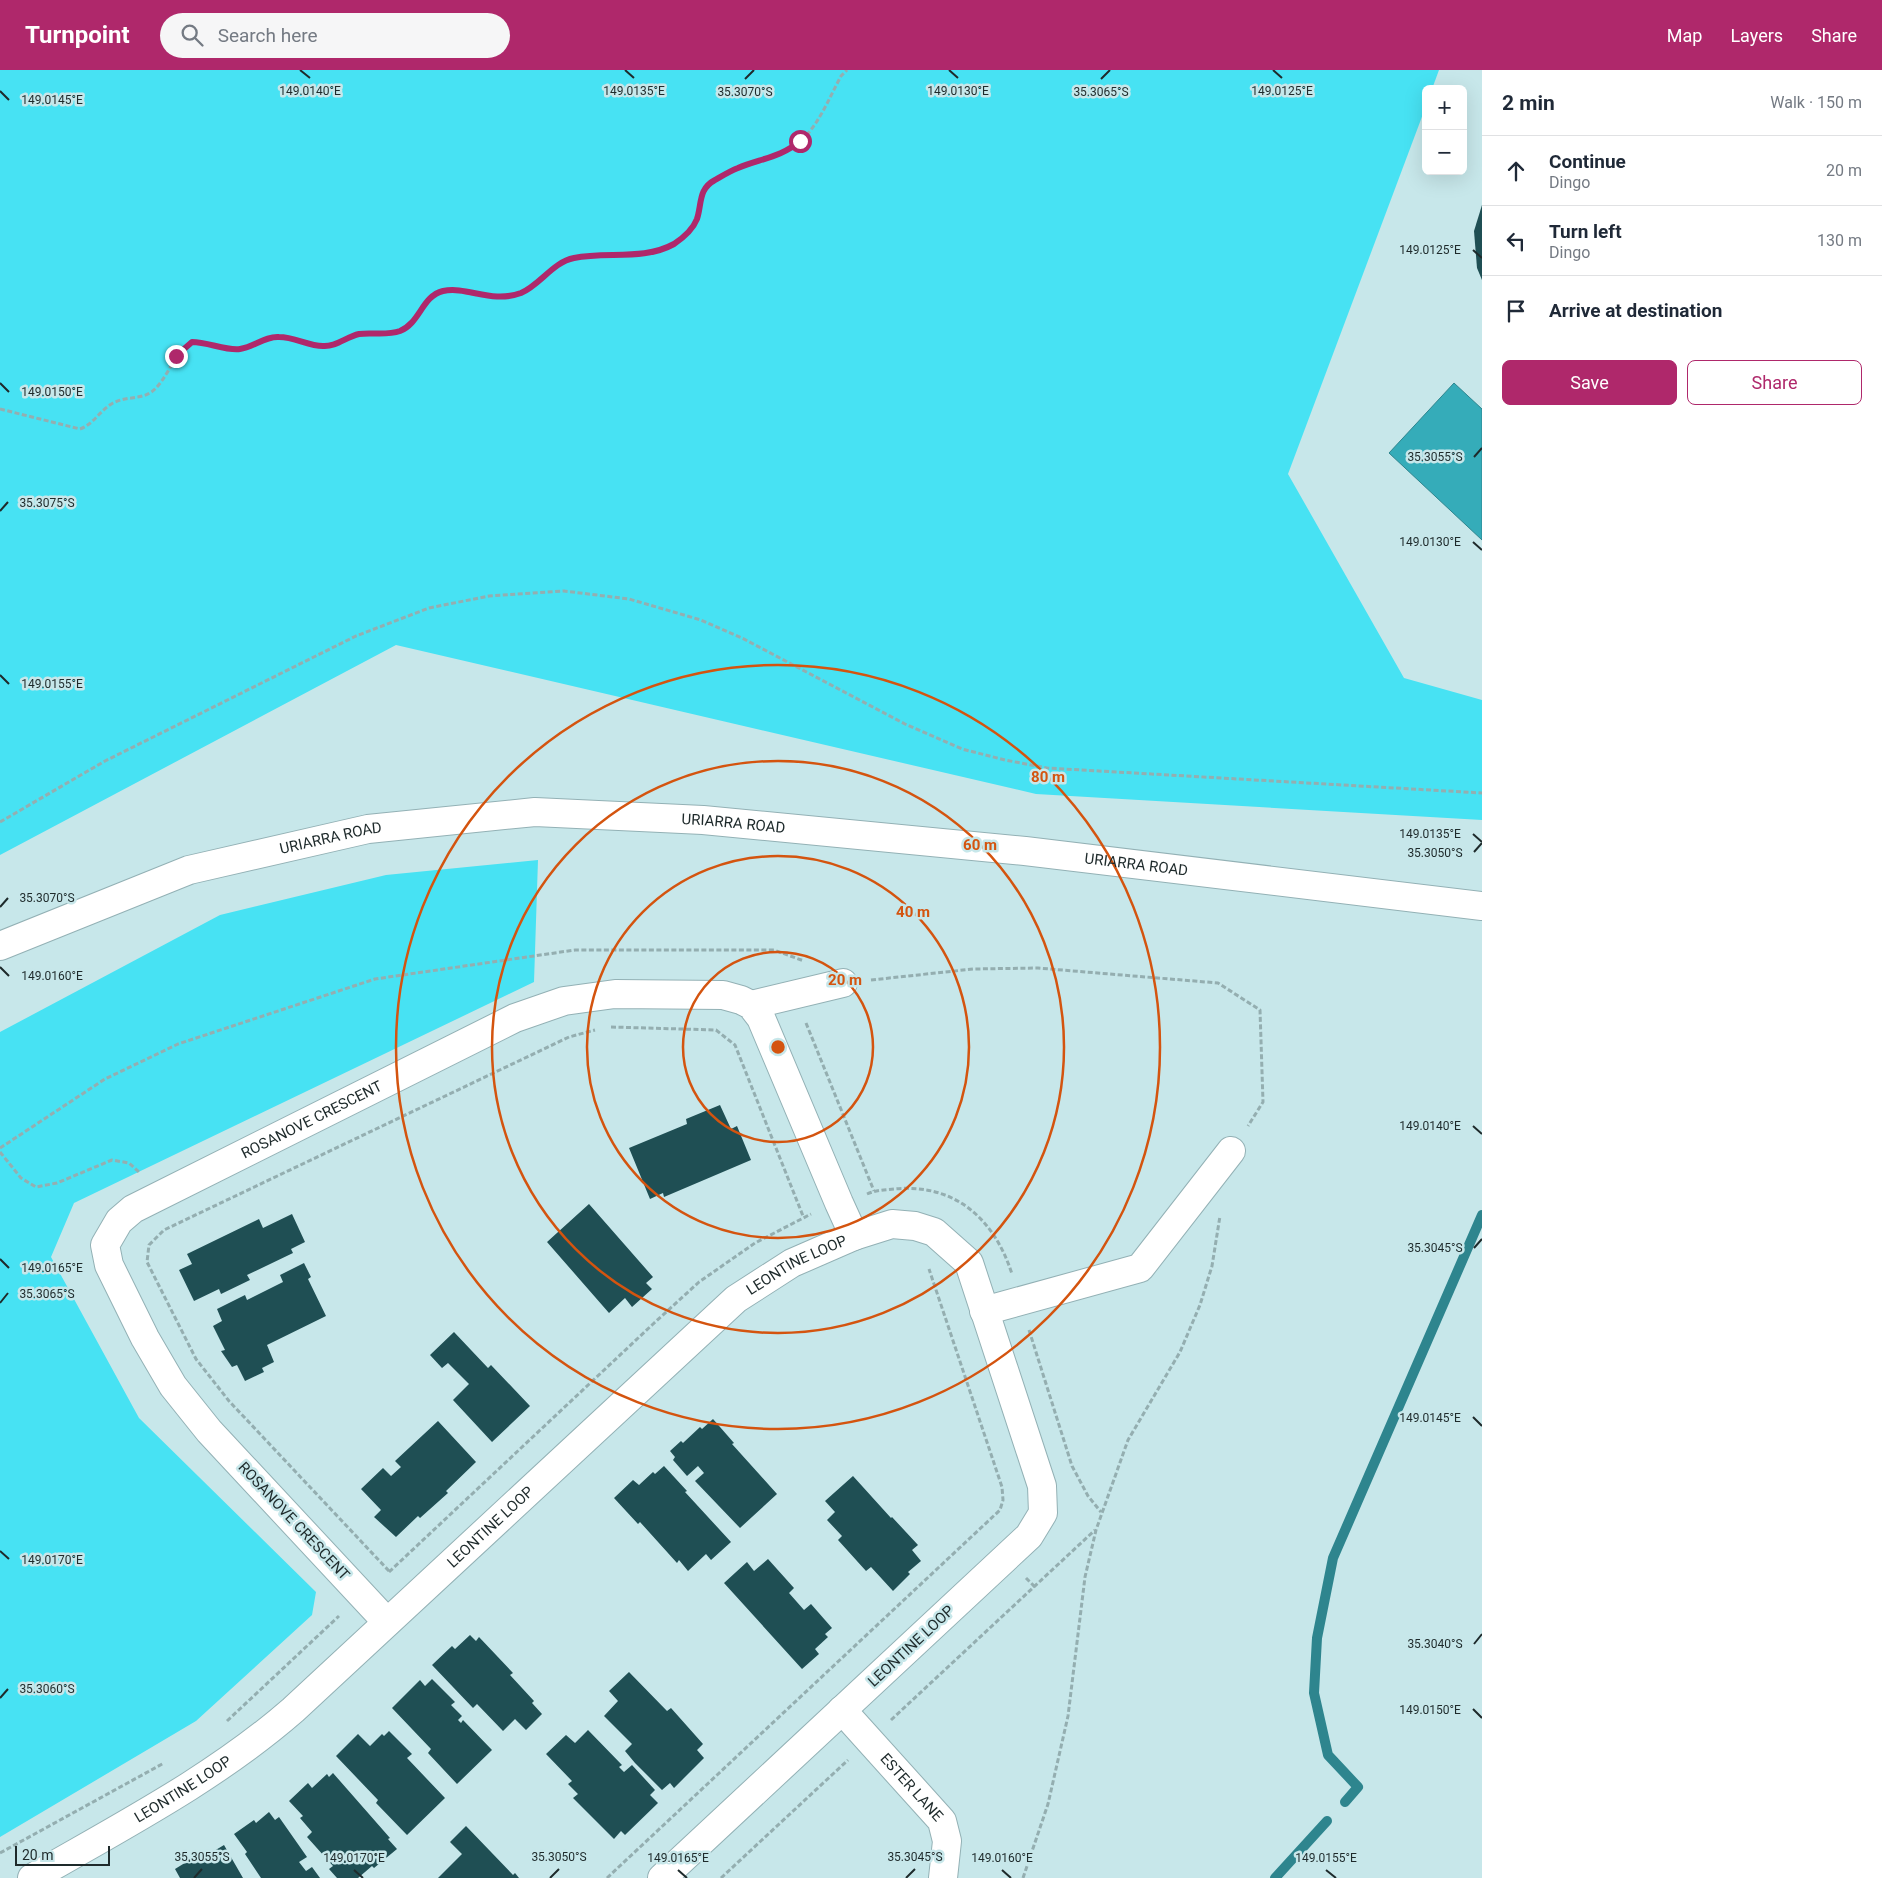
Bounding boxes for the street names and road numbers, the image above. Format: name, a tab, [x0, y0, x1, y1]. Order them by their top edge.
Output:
street label: URIARRA ROAD	[681, 810, 786, 837]
street label: URIARRA ROAD	[278, 819, 383, 858]
street label: URIARRA ROAD	[1084, 849, 1189, 880]
street label: ROSANOVE CRESCENT	[238, 1077, 385, 1162]
street label: LEONTINE LOOP	[743, 1231, 850, 1299]
street label: ROSANOVE CRESCENT	[235, 1458, 353, 1584]
street label: LEONTINE LOOP	[443, 1483, 537, 1571]
street label: LEONTINE LOOP	[864, 1602, 958, 1690]
street label: ESTER LANE	[876, 1750, 947, 1825]
street label: LEONTINE LOOP	[131, 1752, 235, 1826]

